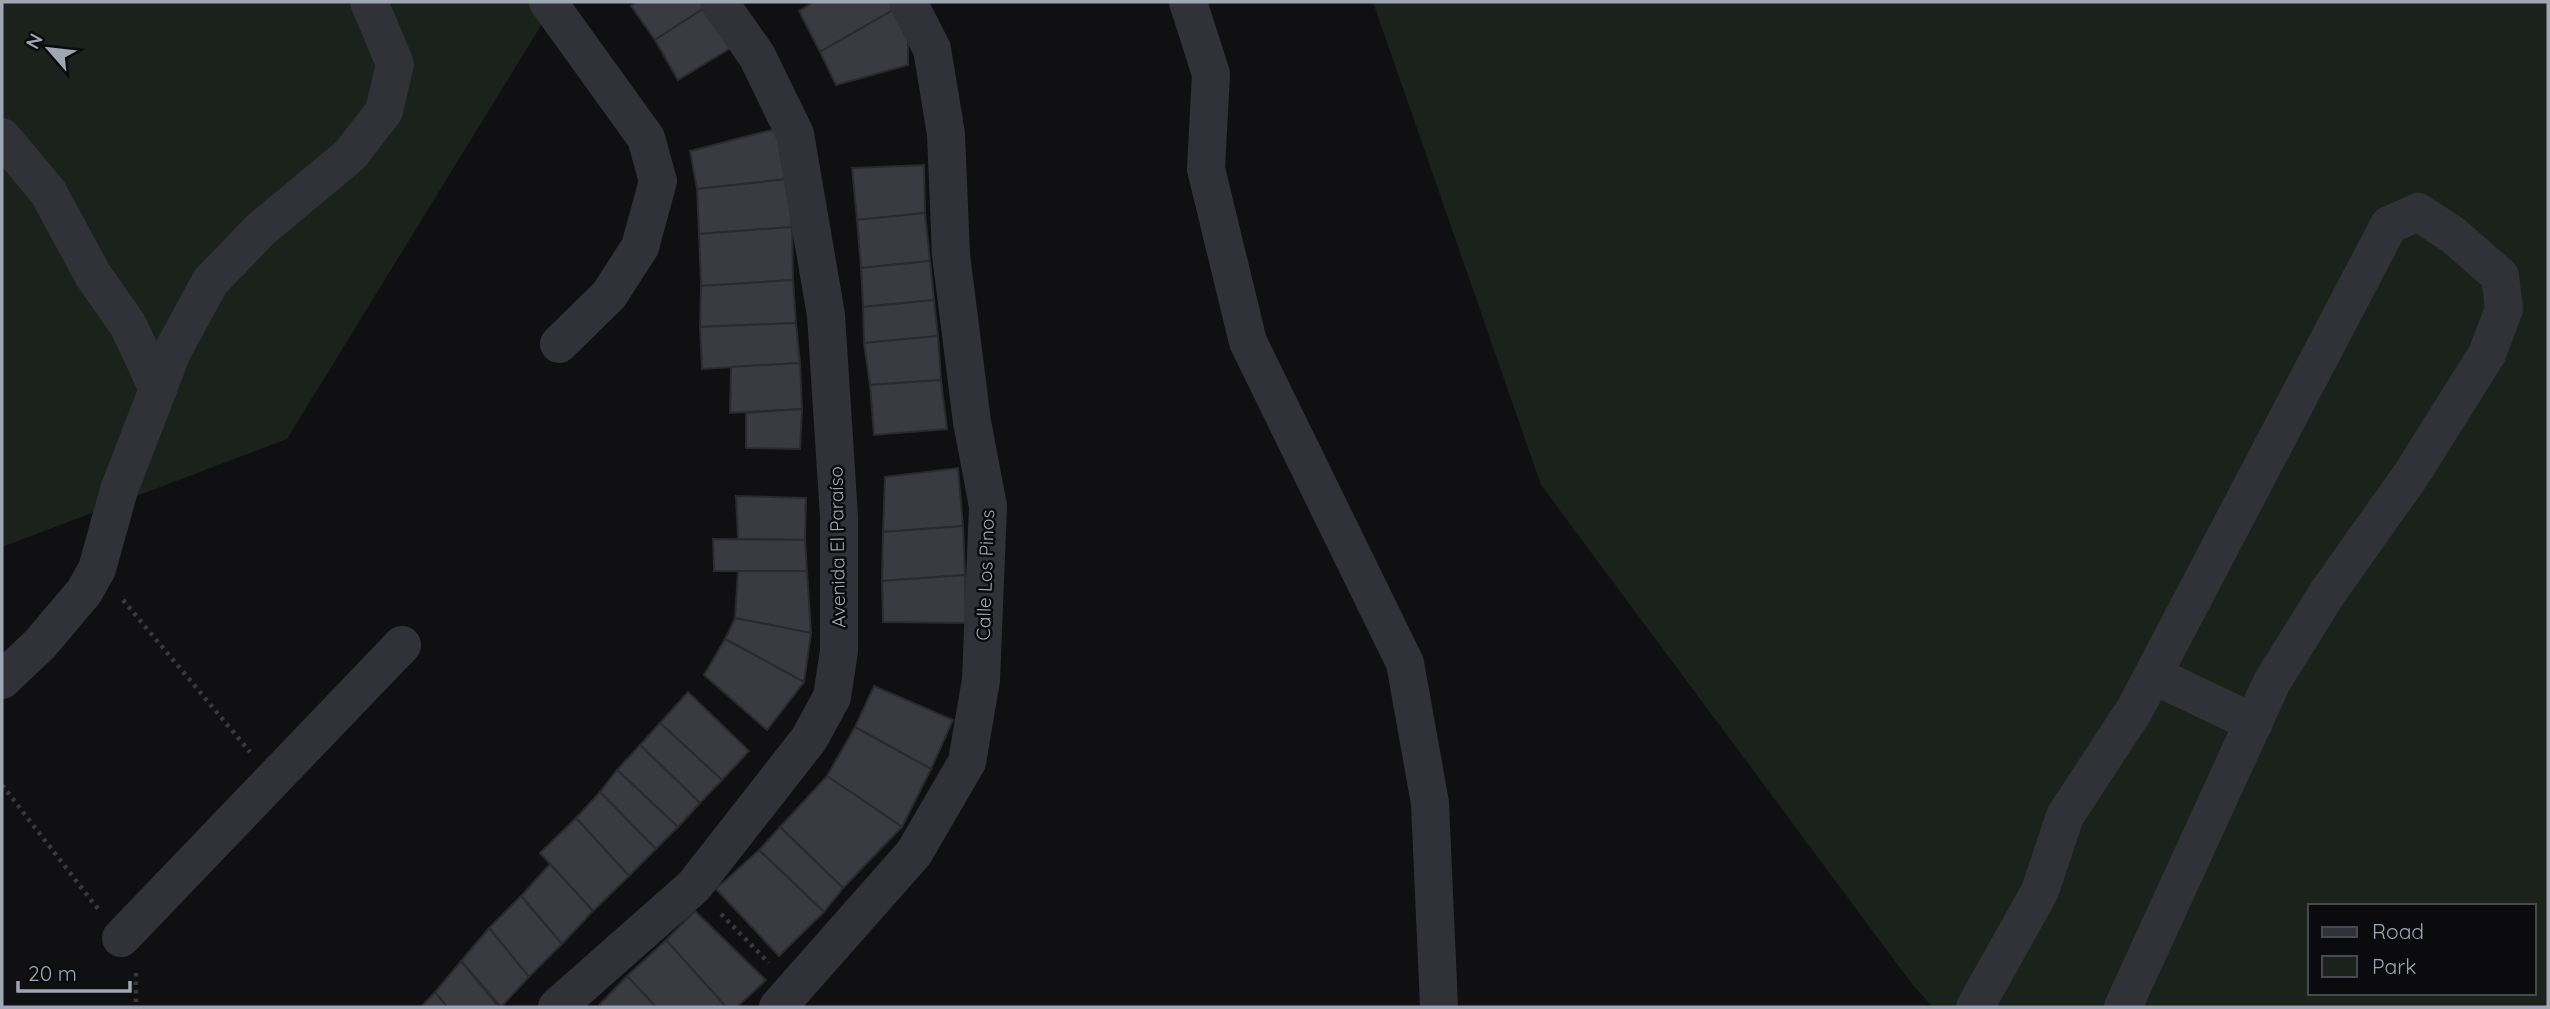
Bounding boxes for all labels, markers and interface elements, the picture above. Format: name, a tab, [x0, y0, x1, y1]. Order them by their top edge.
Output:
north arrow	[14, 14, 84, 84]
text: N	[20, 29, 48, 53]
street label: Avenida El Paraíso	[824, 466, 850, 628]
street label: Calle Los Pinos	[971, 509, 999, 641]
legend	[2308, 904, 2536, 995]
text: Road	[2372, 918, 2424, 944]
scale bar	[18, 950, 130, 994]
text: Park	[2372, 953, 2416, 979]
text: 20 m	[28, 960, 77, 986]

